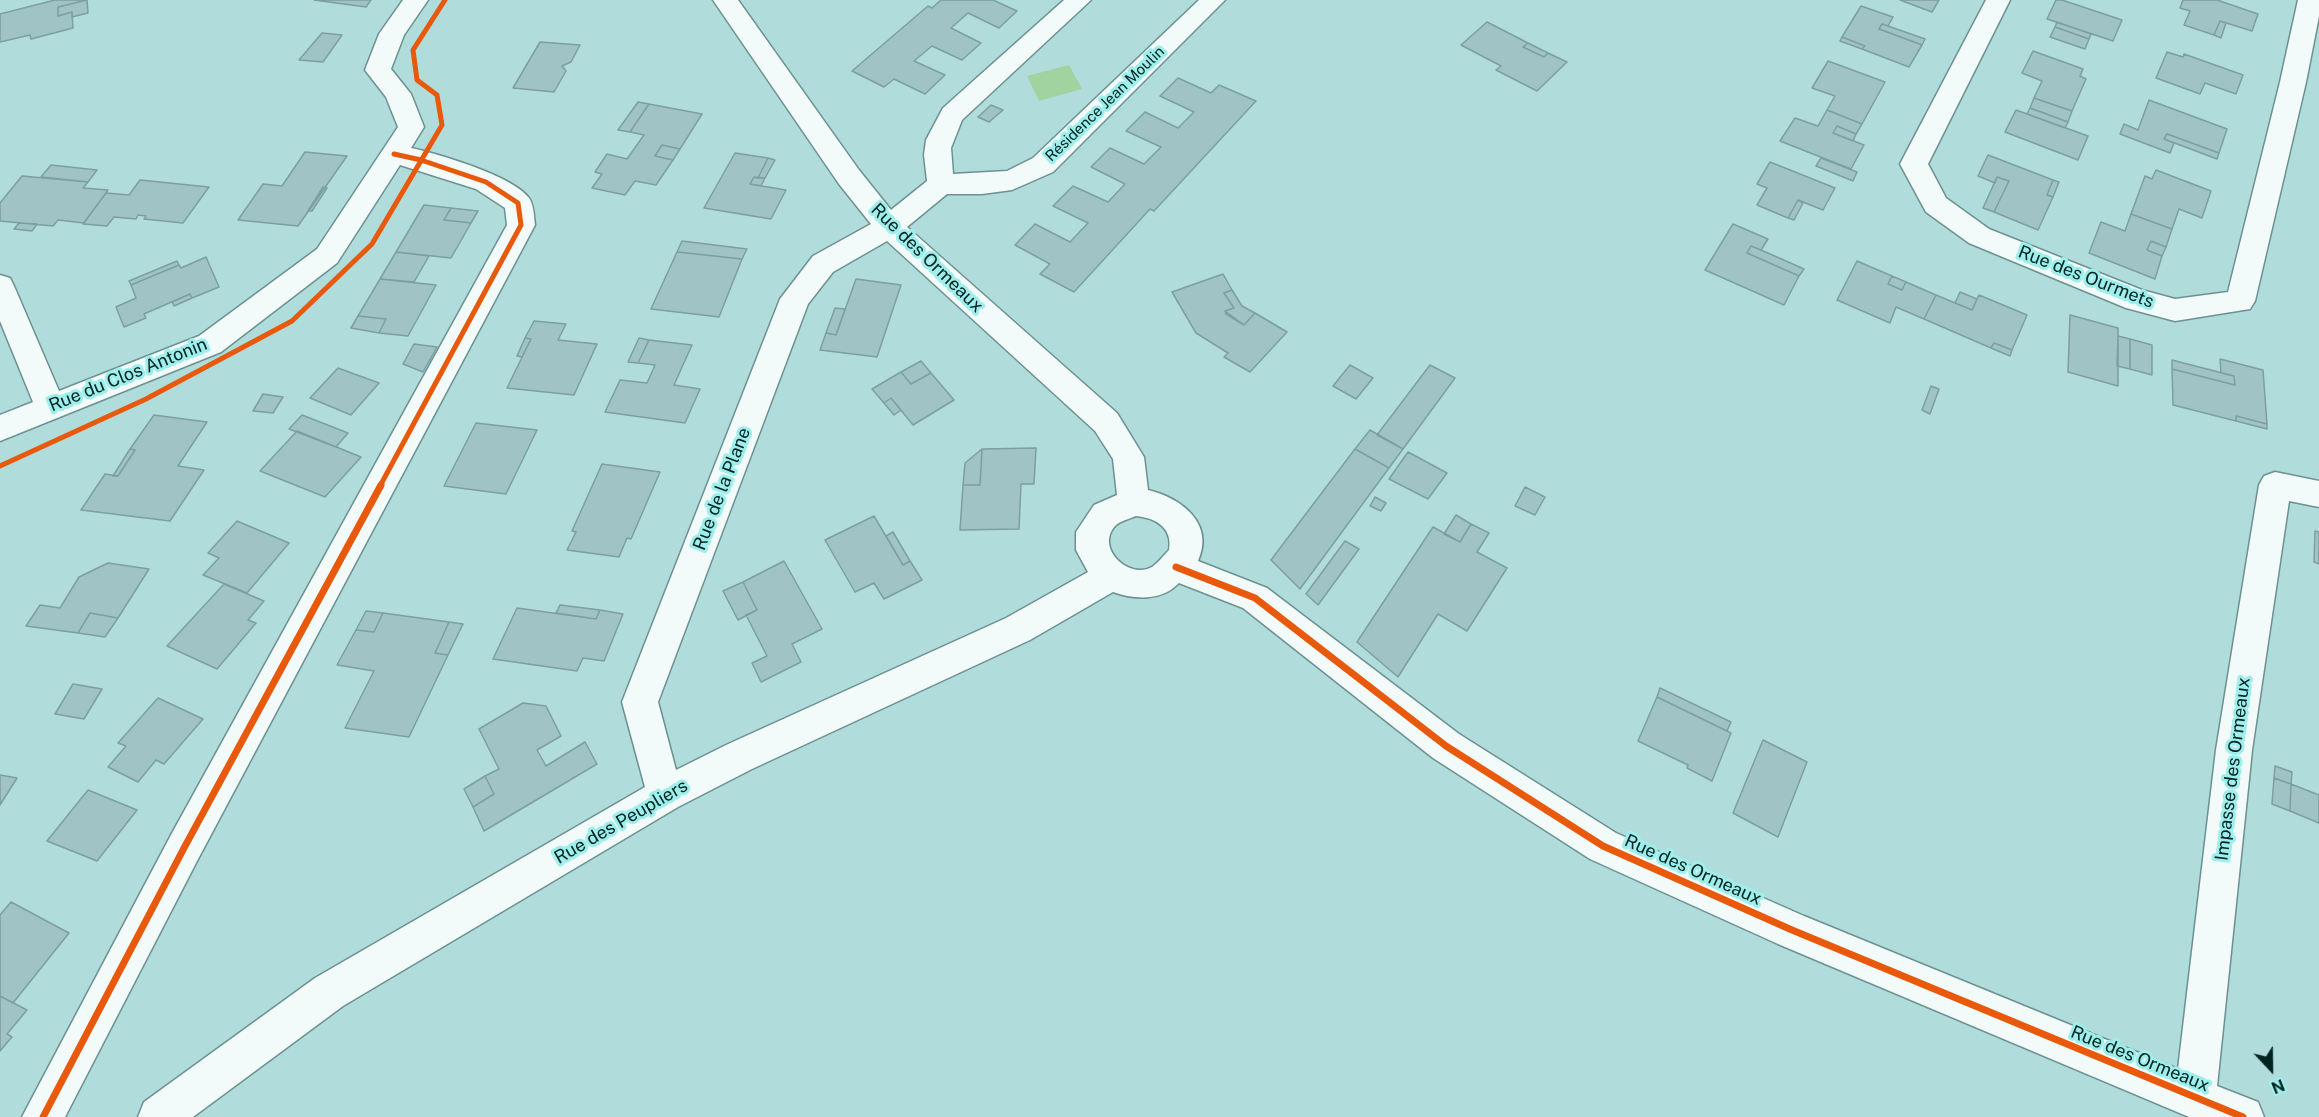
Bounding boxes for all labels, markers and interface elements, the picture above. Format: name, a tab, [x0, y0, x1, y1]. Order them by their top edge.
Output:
street label: Résidence Jean Moulin	[1042, 43, 1168, 165]
street label: Rue des Ormeaux	[866, 199, 988, 317]
street label: Rue des Ourmets	[2015, 241, 2157, 313]
street label: Rue du Clos Antonin	[46, 333, 210, 417]
street label: Rue de la Plane	[689, 425, 755, 553]
street label: Impasse des Ormeaux	[2211, 676, 2255, 862]
street label: Rue des Peupliers	[551, 775, 691, 869]
street label: Rue des Ormeaux	[1621, 830, 1765, 910]
street label: Rue des Ormeaux	[2067, 1021, 2213, 1097]
north arrow	[2241, 1039, 2301, 1099]
text: N	[2269, 1075, 2287, 1097]

